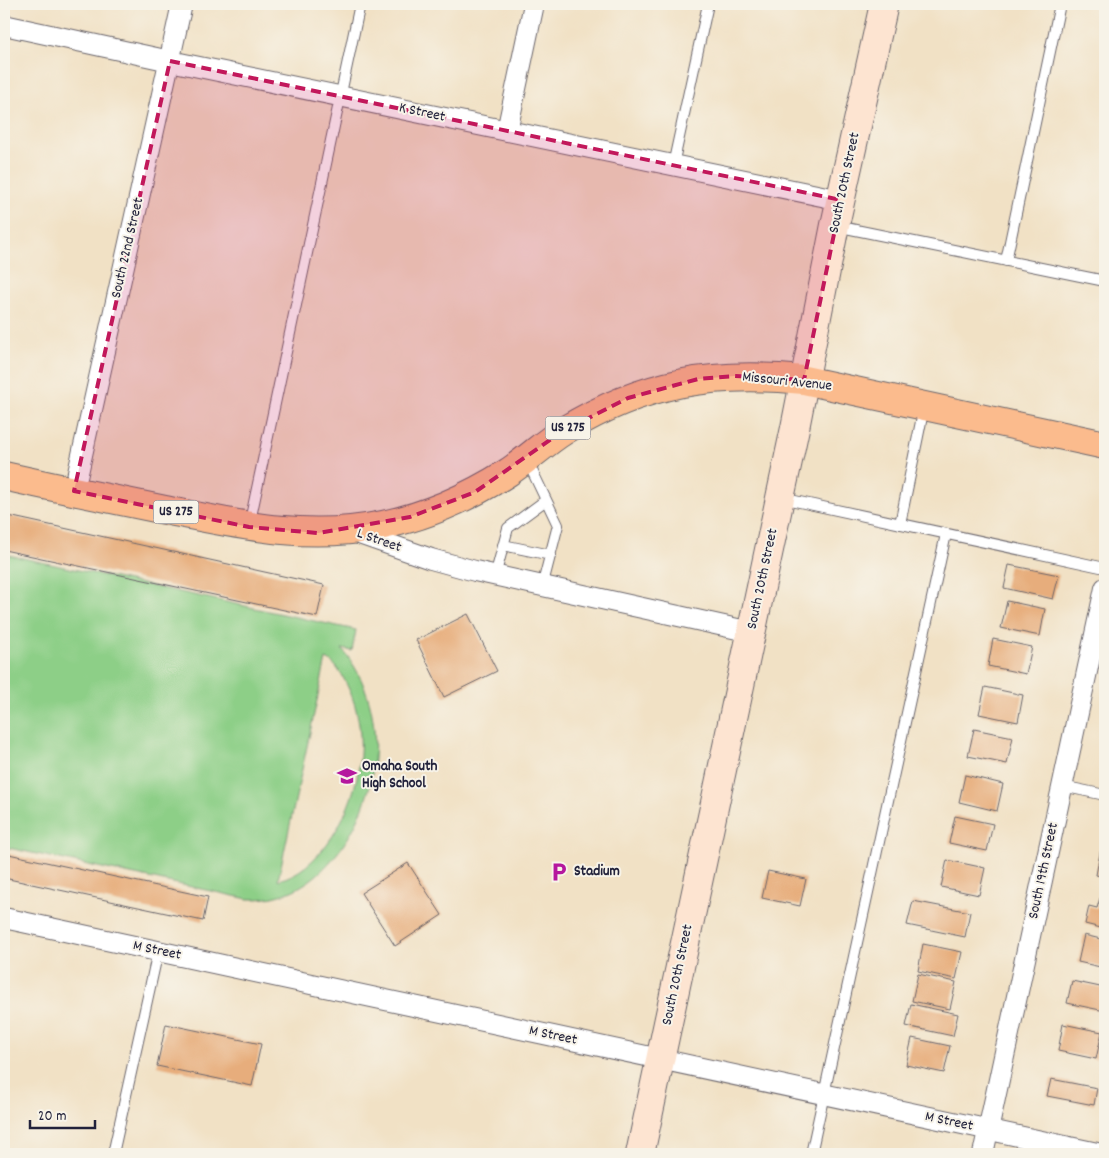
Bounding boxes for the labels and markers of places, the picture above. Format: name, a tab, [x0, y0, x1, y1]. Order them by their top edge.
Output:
place label: Omaha South High School	[362, 756, 438, 795]
school or university icon: Omaha South High School	[336, 765, 358, 787]
parking icon: Stadium	[548, 861, 570, 883]
place label: Stadium	[574, 861, 620, 883]

